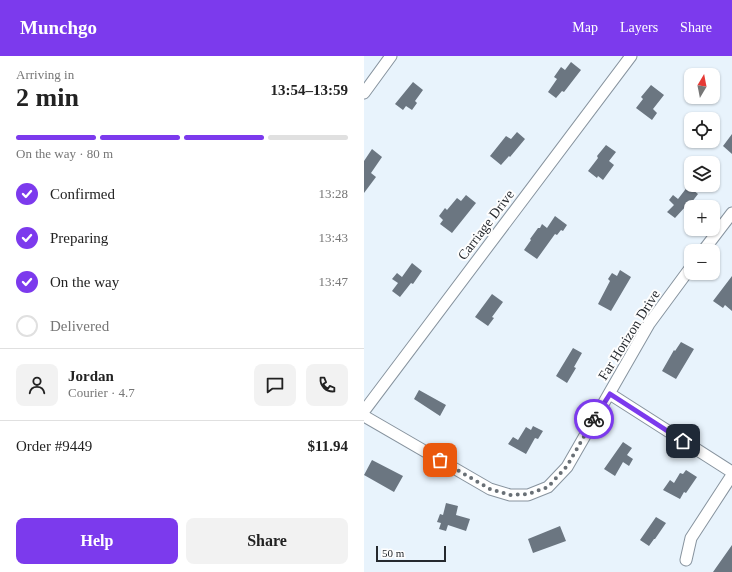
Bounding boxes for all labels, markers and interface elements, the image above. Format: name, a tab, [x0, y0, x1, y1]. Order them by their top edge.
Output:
text: Munchgo	[20, 17, 97, 38]
text: Map	[572, 20, 598, 35]
text: Layers	[620, 20, 658, 35]
text: Share	[680, 20, 712, 35]
text: Arriving in	[16, 67, 74, 82]
north arrow	[684, 68, 720, 104]
map controls	[684, 68, 720, 280]
text: 13:54–13:59	[271, 82, 348, 98]
text: 2 min	[16, 83, 79, 112]
button: locate	[684, 112, 720, 148]
text: On the way · 80 m	[16, 146, 113, 161]
button: layers	[684, 156, 720, 192]
icon: check	[16, 183, 38, 205]
text: Confirmed	[50, 186, 115, 202]
text: 13:28	[318, 186, 348, 201]
street label: Carriage Drive	[455, 187, 517, 263]
button: +	[684, 200, 720, 236]
icon: check	[16, 227, 38, 249]
text: Preparing	[50, 230, 108, 246]
text: 13:43	[318, 230, 348, 245]
button: −	[684, 244, 720, 280]
icon: check	[16, 271, 38, 293]
text: On the way	[50, 274, 119, 290]
text: 13:47	[318, 274, 348, 289]
street label: Far Horizon Drive	[595, 287, 663, 383]
text: Delivered	[50, 318, 109, 334]
button: person	[16, 364, 58, 406]
button: chat	[254, 364, 296, 406]
button: phone	[306, 364, 348, 406]
text: Jordan	[68, 368, 114, 384]
text: Courier · 4.7	[68, 385, 135, 400]
courier	[574, 399, 614, 439]
icon: bike	[583, 408, 605, 430]
pin	[666, 424, 700, 458]
icon: home	[672, 430, 694, 452]
text: Order #9449	[16, 438, 92, 454]
text: $11.94	[308, 438, 348, 454]
pin	[423, 443, 457, 477]
icon: bag	[429, 449, 451, 471]
button: Help	[16, 518, 178, 564]
button: Share	[186, 518, 348, 564]
scale bar	[376, 544, 446, 563]
text: 50 m	[382, 547, 404, 559]

